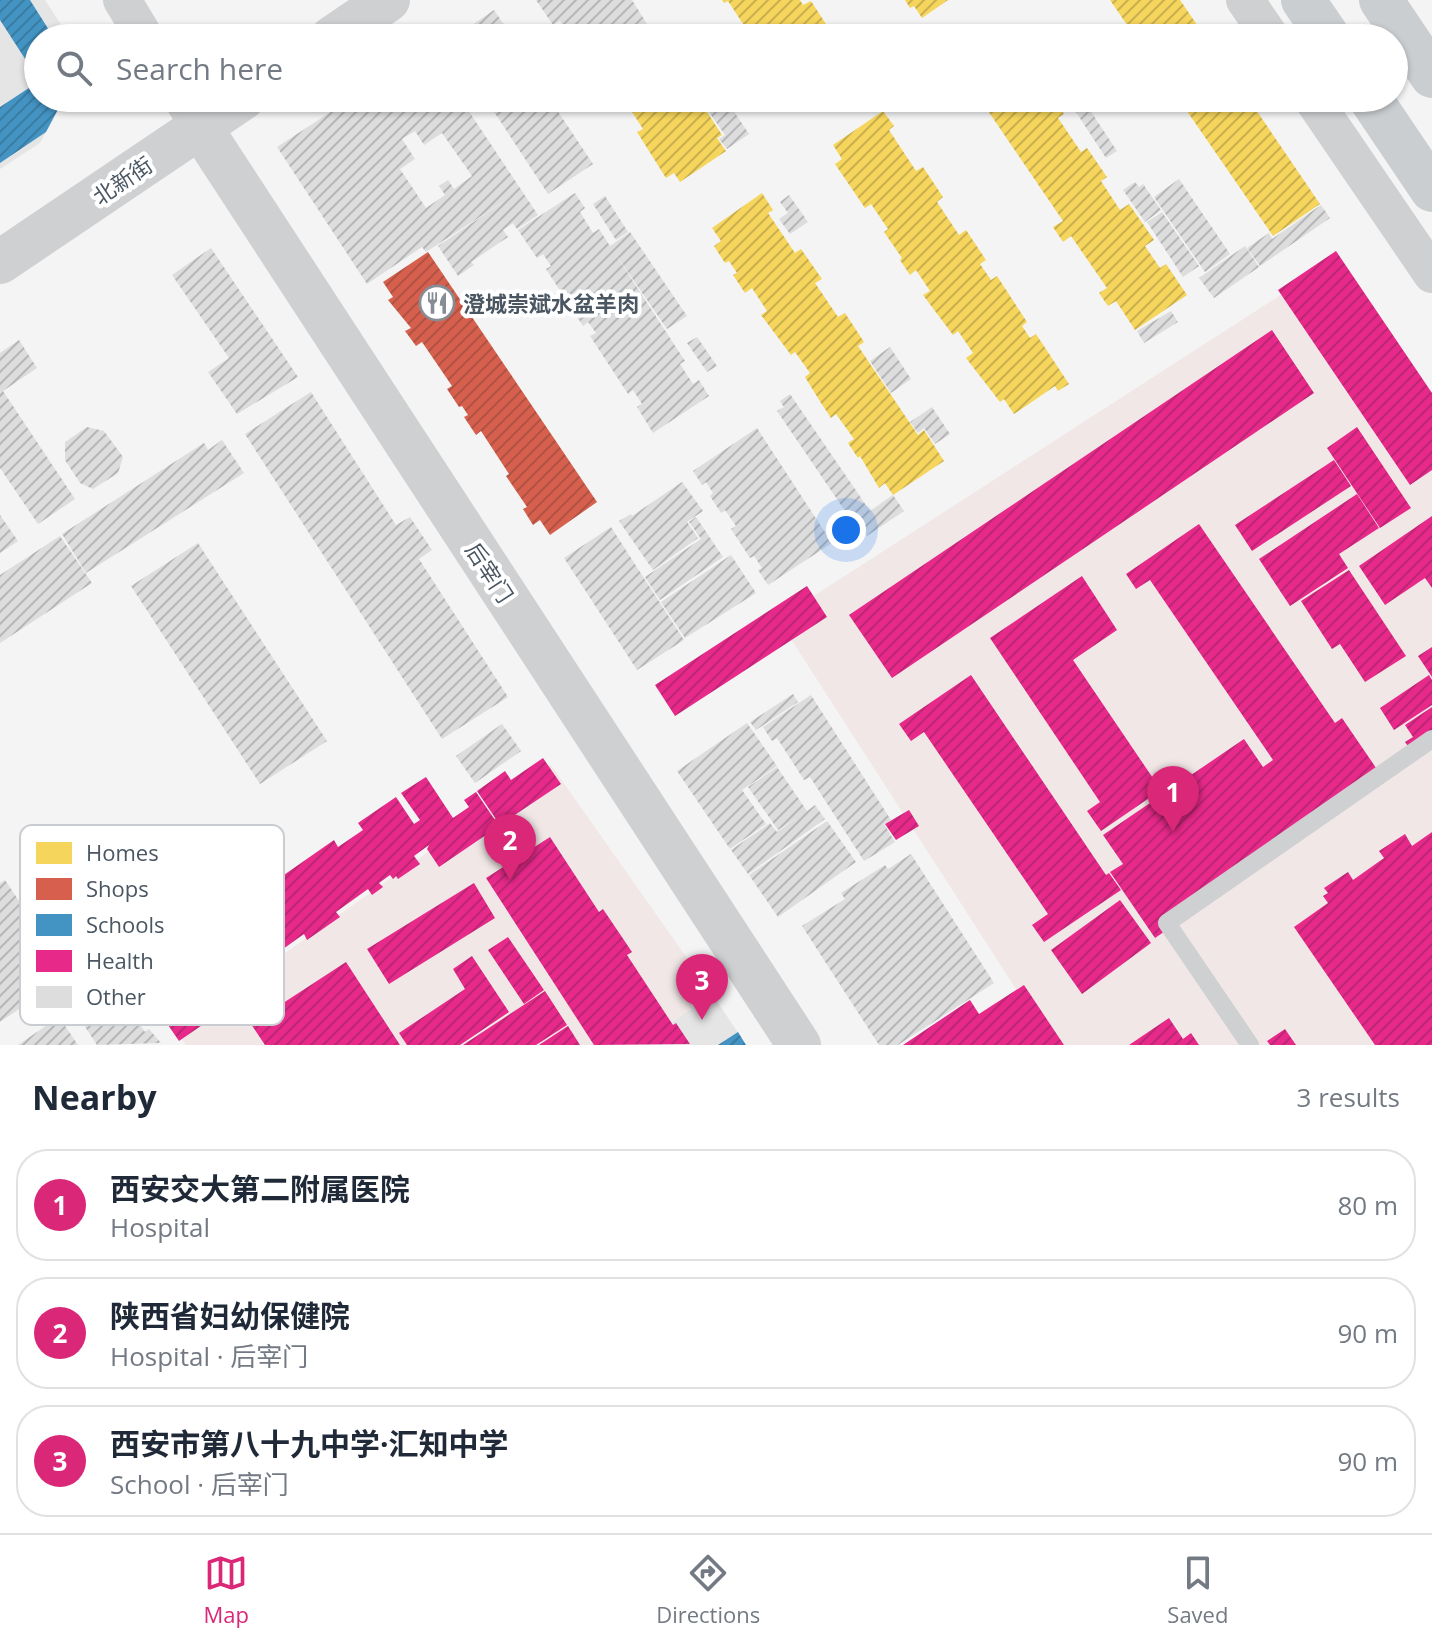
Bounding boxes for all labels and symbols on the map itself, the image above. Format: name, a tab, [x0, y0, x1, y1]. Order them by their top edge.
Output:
street label: 北新街	[86, 149, 158, 211]
restaurant icon: 澄城崇斌水盆羊肉	[418, 284, 456, 322]
place label: 澄城崇斌水盆羊肉	[463, 288, 639, 318]
your location	[826, 510, 866, 550]
street label: 后宰门	[459, 536, 521, 608]
pin: 1	[1147, 766, 1199, 832]
pin: 2	[484, 814, 536, 880]
legend	[20, 825, 284, 1025]
text: Homes	[86, 837, 159, 867]
text: Shops	[86, 873, 149, 903]
text: Schools	[86, 909, 165, 939]
text: Health	[86, 945, 154, 975]
pin: 3	[676, 954, 728, 1020]
text: Other	[86, 981, 146, 1011]

